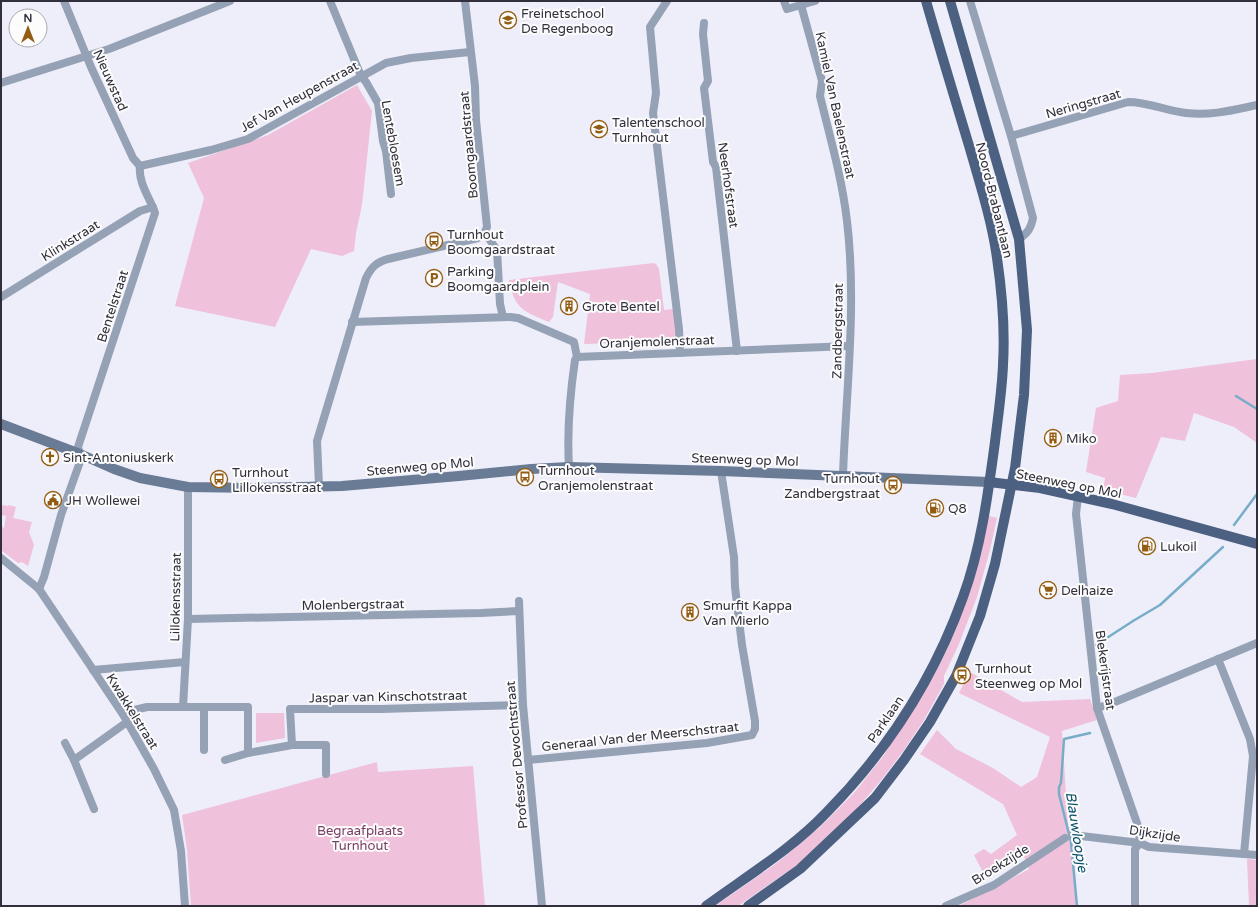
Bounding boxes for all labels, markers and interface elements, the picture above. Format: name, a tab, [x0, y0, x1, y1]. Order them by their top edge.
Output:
place label: Freinetschool De Regenboog	[521, 6, 614, 37]
north arrow	[8, 8, 48, 48]
school or university icon: Freinetschool De Regenboog	[498, 10, 518, 30]
text: N	[24, 12, 32, 25]
street label: Kamiel Van Baelenstraat	[812, 30, 858, 180]
street label: Nieuwstad	[89, 47, 131, 114]
street label: Jef Van Heupenstraat	[238, 58, 361, 136]
street label: Neringstraat	[1044, 86, 1123, 122]
street label: Boomgaardstraat	[456, 90, 482, 199]
street label: Lentebloesem	[378, 99, 408, 187]
place label: Talentenschool Turnhout	[612, 115, 705, 146]
school or university icon: Talentenschool Turnhout	[589, 119, 609, 139]
street label: Neerhofstraat	[714, 141, 742, 229]
street label: Noord-Brabantlaan	[972, 141, 1016, 260]
street label: Klinkstraat	[38, 217, 103, 265]
place label: Turnhout Boomgaardstraat	[447, 227, 555, 258]
bus stop icon: Turnhout Boomgaardstraat	[424, 231, 444, 251]
place label: Parking Boomgaardplein	[447, 264, 549, 295]
street label: Bentelstraat	[94, 268, 132, 344]
parking icon: Parking Boomgaardplein	[424, 268, 444, 288]
street label: Zandbergstraat	[829, 283, 847, 379]
building icon: Grote Bentel	[559, 296, 579, 316]
place label: Grote Bentel	[582, 299, 660, 315]
street label: Oranjemolenstraat	[599, 332, 715, 352]
building icon: Miko	[1043, 428, 1063, 448]
place label: Miko	[1066, 431, 1097, 447]
church icon: Sint-Antoniuskerk	[40, 447, 60, 467]
place label: Sint-Antoniuskerk	[63, 450, 174, 466]
street label: Steenweg op Mol	[691, 450, 799, 470]
street label: Steenweg op Mol	[366, 454, 474, 480]
place label: Turnhout Oranjemolenstraat	[538, 463, 653, 494]
place label: Turnhout Lillokensstraat	[232, 465, 321, 496]
street label: Steenweg op Mol	[1015, 466, 1123, 502]
bus stop icon: Turnhout Oranjemolenstraat	[515, 467, 535, 487]
bus stop icon: Turnhout Lillokensstraat	[209, 469, 229, 489]
place label: Turnhout Zandbergstraat	[784, 471, 880, 502]
bus stop icon: Turnhout Zandbergstraat	[883, 475, 903, 495]
public building icon: JH Wollewei	[43, 490, 63, 510]
place label: JH Wollewei	[66, 493, 140, 509]
fuel station icon: Q8	[925, 498, 945, 518]
place label: Q8	[948, 501, 967, 517]
fuel station icon: Lukoil	[1137, 536, 1157, 556]
place label: Lukoil	[1160, 539, 1197, 555]
street label: Lillokensstraat	[167, 552, 185, 642]
supermarket icon: Delhaize	[1038, 580, 1058, 600]
place label: Delhaize	[1061, 583, 1113, 599]
street label: Molenbergstraat	[301, 596, 405, 614]
place label: Smurfit Kappa Van Mierlo	[703, 598, 792, 629]
building icon: Smurfit Kappa Van Mierlo	[680, 602, 700, 622]
street label: Blekerijstraat	[1091, 629, 1119, 711]
place label: Turnhout Steenweg op Mol	[975, 661, 1082, 692]
bus stop icon: Turnhout Steenweg op Mol	[952, 665, 972, 685]
street label: Kwakkelstraat	[102, 671, 162, 752]
street label: Professor Devochtstraat	[503, 680, 531, 830]
street label: Jaspar van Kinschotstraat	[309, 688, 467, 706]
street label: Parklaan	[864, 693, 907, 746]
street label: Generaal Van der Meerschstraat	[541, 719, 740, 755]
water label: Blauwloopje	[1062, 791, 1091, 875]
street label: Dijkzijde	[1128, 822, 1182, 846]
park label: Begraafplaats Turnhout	[317, 823, 403, 854]
street label: Broekzijde	[969, 841, 1032, 889]

